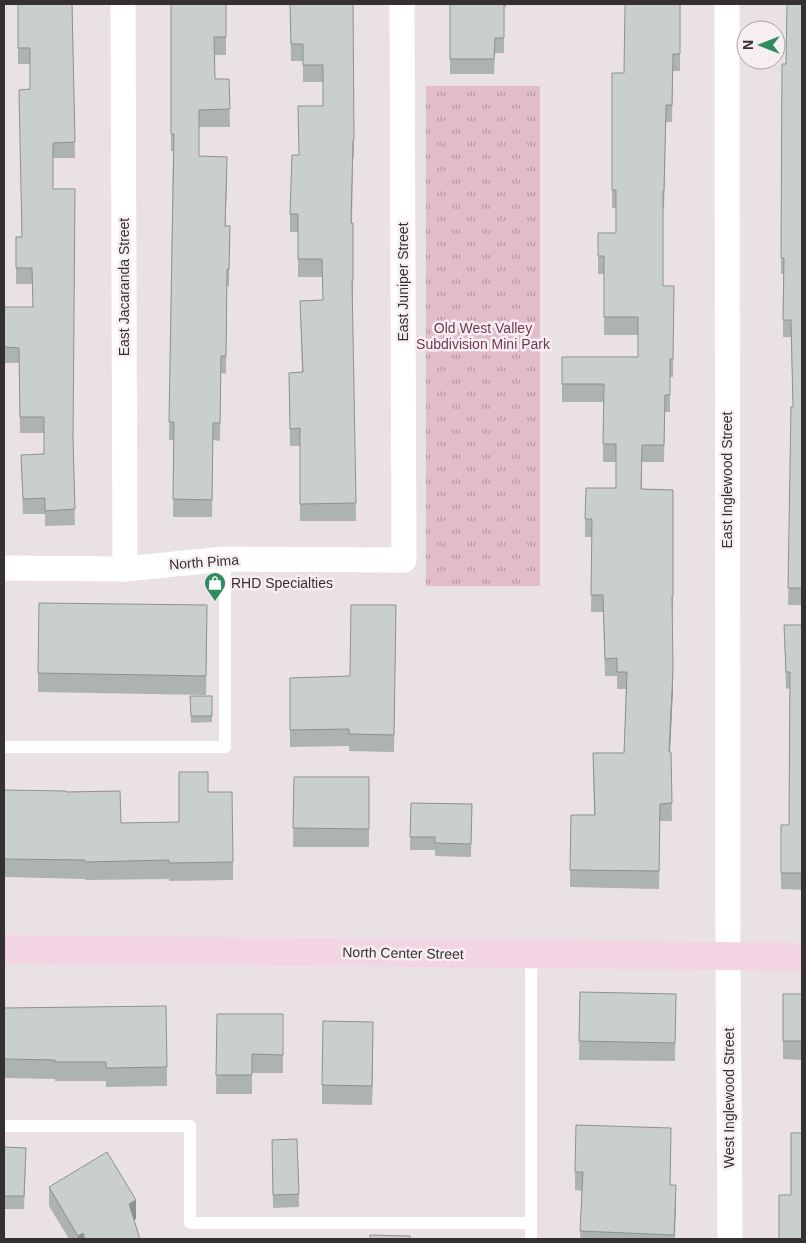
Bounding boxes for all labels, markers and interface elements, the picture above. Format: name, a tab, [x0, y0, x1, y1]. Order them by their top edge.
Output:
north arrow	[736, 20, 786, 70]
text: N	[740, 40, 756, 50]
street label: East Jacaranda Street	[116, 218, 132, 356]
street label: East Juniper Street	[395, 222, 411, 342]
park label: Old West Valley Subdivision Mini Park	[416, 320, 551, 352]
street label: East Inglewood Street	[719, 411, 735, 548]
street label: North Pima	[169, 552, 240, 572]
shop icon: RHD Specialties	[203, 571, 227, 602]
place label: RHD Specialties	[231, 575, 333, 591]
street label: North Center Street	[342, 944, 464, 962]
street label: West Inglewood Street	[721, 1028, 737, 1168]

